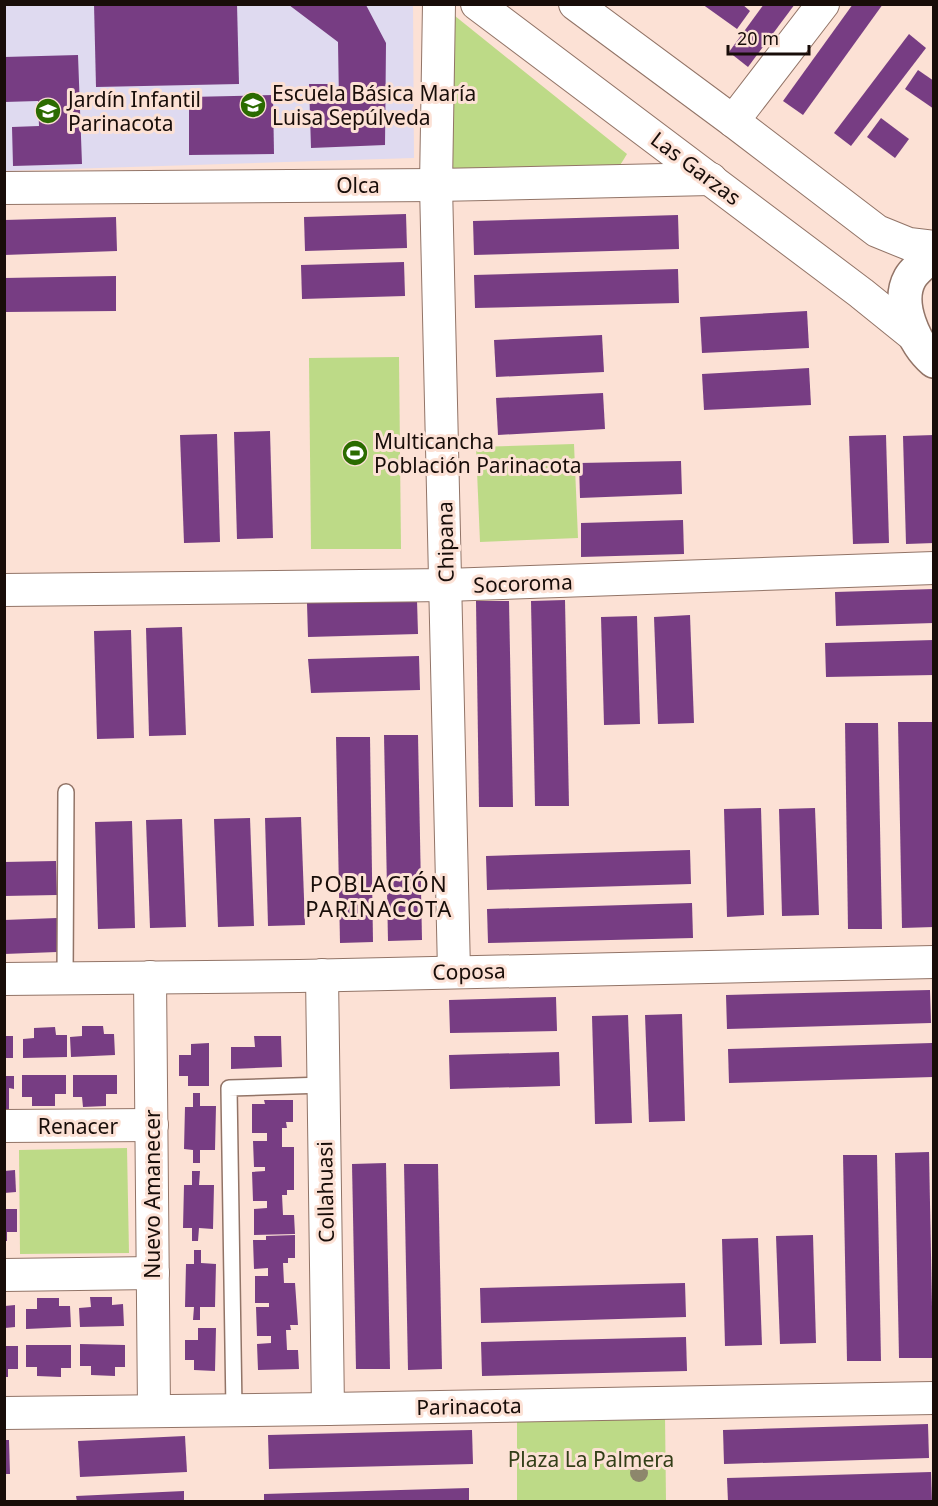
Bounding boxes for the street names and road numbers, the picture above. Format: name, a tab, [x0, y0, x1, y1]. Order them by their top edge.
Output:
street label: Las Garzas	[645, 125, 747, 211]
street label: Olca	[336, 171, 380, 199]
street label: Chipana	[430, 501, 460, 583]
street label: Socoroma	[473, 567, 573, 599]
street label: Coposa	[432, 956, 506, 986]
street label: Nuevo Amanecer	[138, 1109, 166, 1279]
street label: Renacer	[38, 1112, 118, 1140]
street label: Collahuasi	[310, 1141, 340, 1243]
street label: Parinacota	[416, 1391, 522, 1421]

